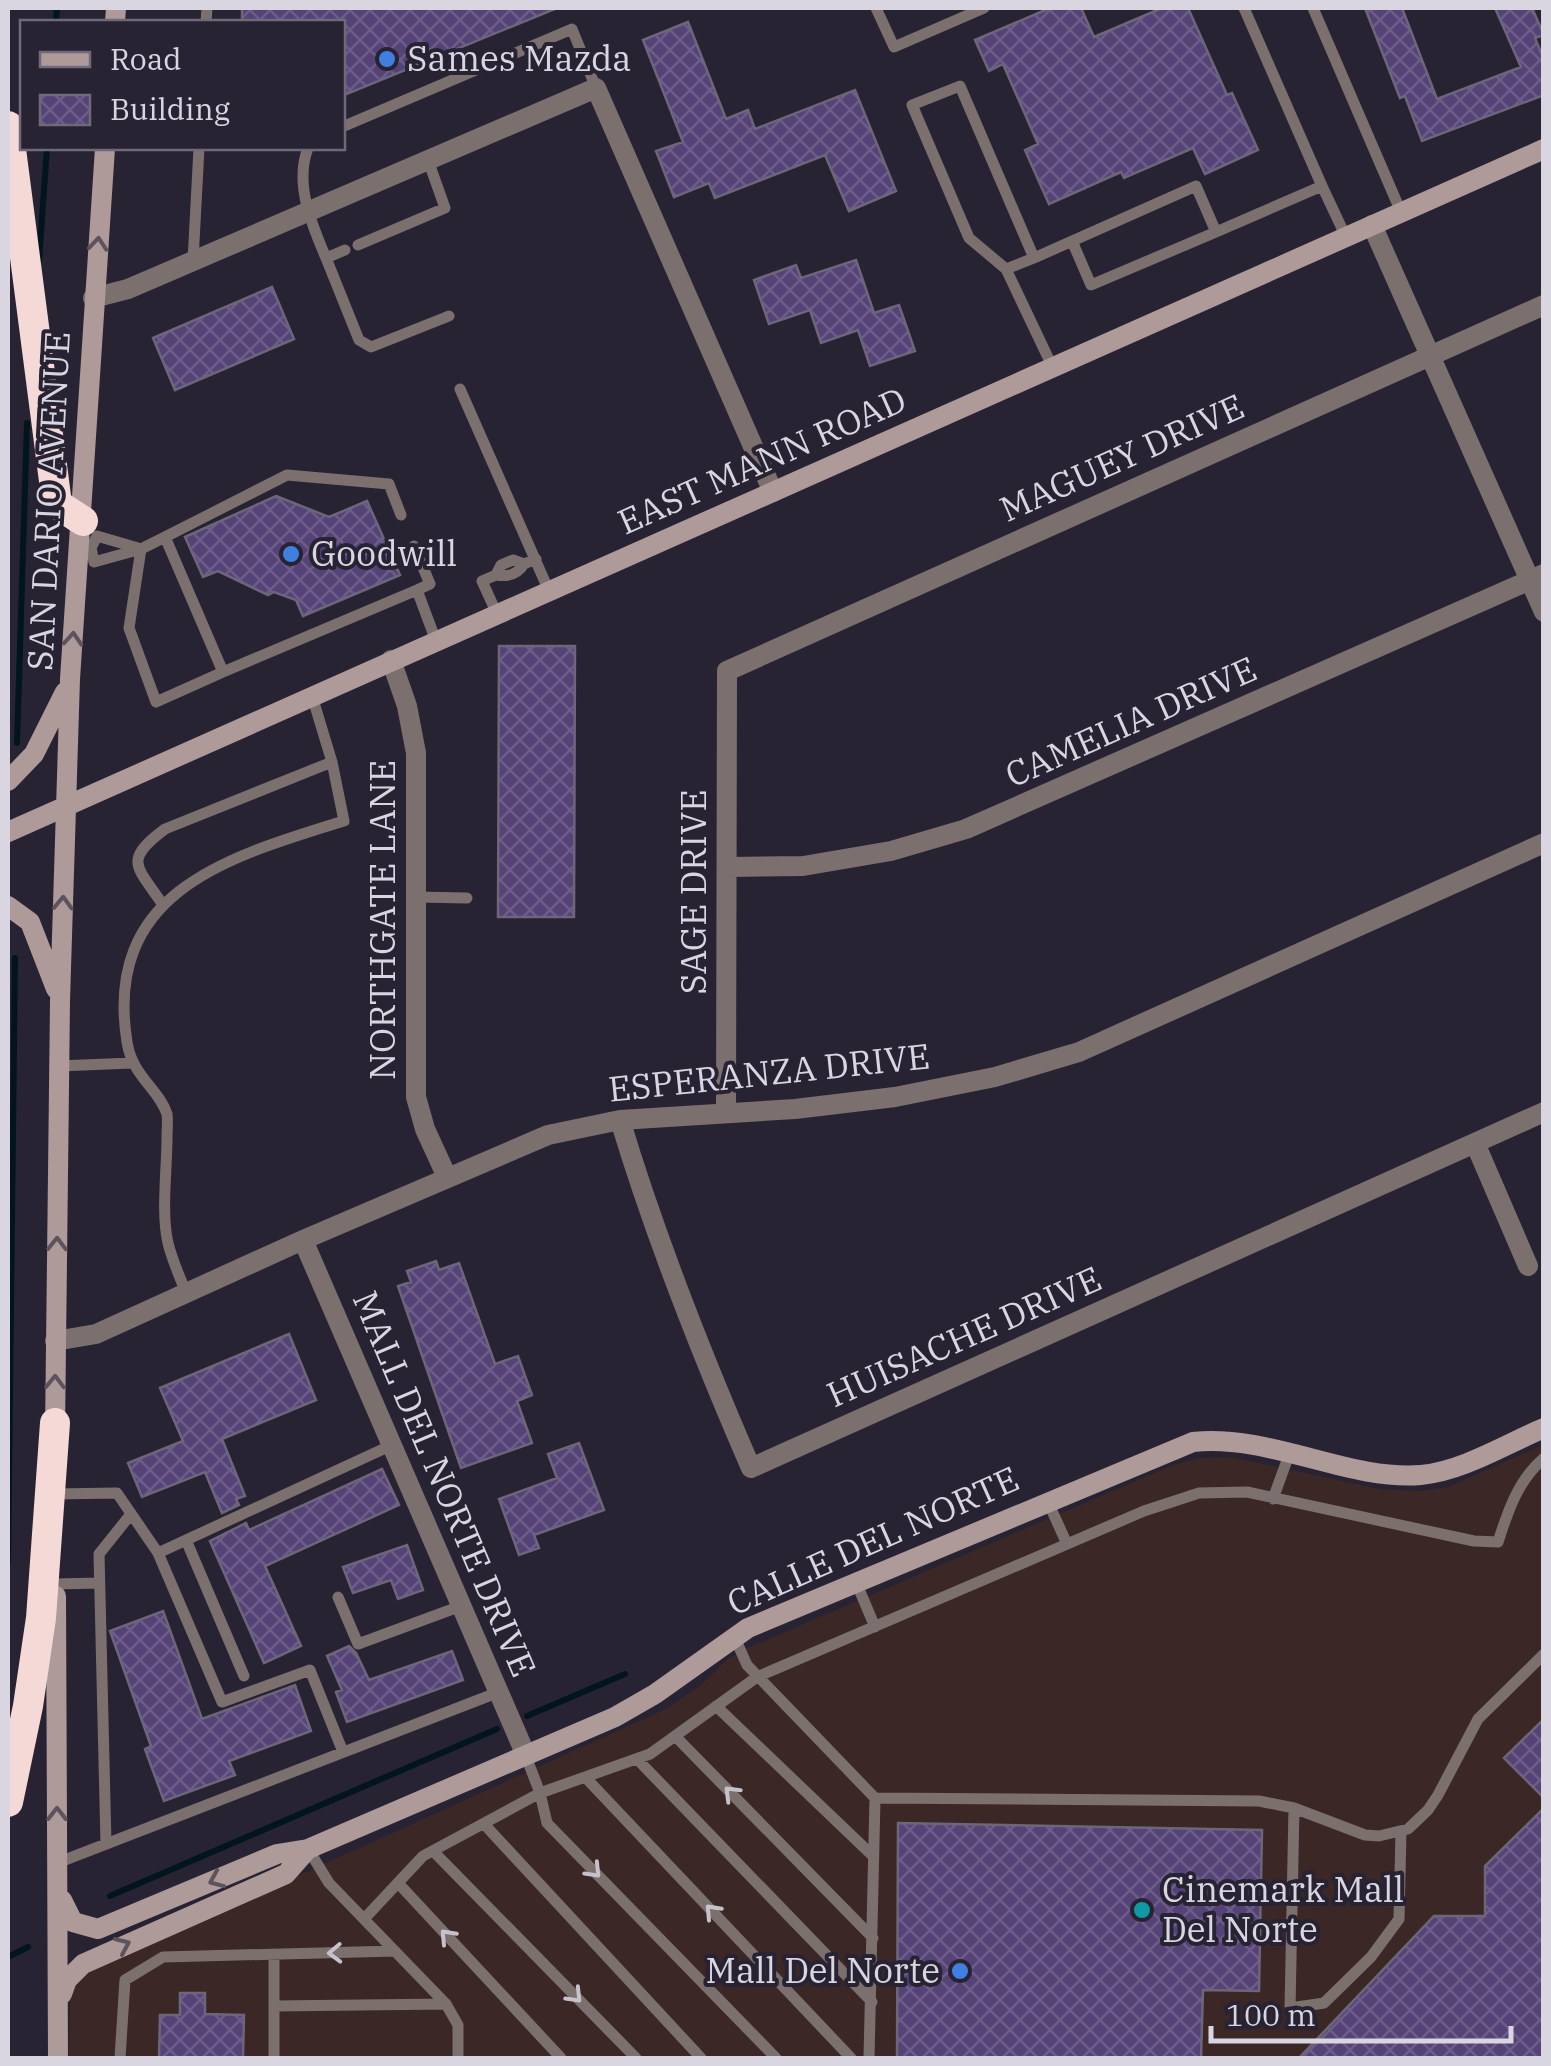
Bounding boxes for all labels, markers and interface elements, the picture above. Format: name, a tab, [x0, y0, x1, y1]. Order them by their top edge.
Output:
legend	[20, 20, 345, 150]
place label: Sames Mazda	[407, 35, 631, 81]
text: Road	[110, 39, 182, 78]
marker: Sames Mazda	[376, 48, 398, 70]
text: Building	[110, 89, 230, 128]
one-way arrow	[86, 236, 108, 252]
street label: SAN DARIO AVENUE	[16, 330, 80, 672]
street label: EAST MANN ROAD	[610, 376, 913, 544]
street label: MAGUEY DRIVE	[992, 383, 1251, 532]
place label: Goodwill	[311, 530, 457, 576]
marker: Goodwill	[280, 543, 302, 565]
one-way arrow	[62, 630, 84, 646]
street label: CAMELIA DRIVE	[998, 645, 1263, 797]
street label: NORTHGATE LANE	[359, 760, 405, 1080]
street label: SAGE DRIVE	[670, 789, 716, 995]
one-way arrow	[52, 895, 73, 911]
street label: ESPERANZA DRIVE	[606, 1032, 932, 1112]
one-way arrow	[46, 1235, 68, 1250]
street label: HUISACHE DRIVE	[819, 1255, 1108, 1417]
street label: MALL DEL NORTE DRIVE	[343, 1284, 547, 1683]
one-way arrow	[44, 1374, 66, 1390]
street label: CALLE DEL NORTE	[720, 1455, 1026, 1625]
one-way arrow	[724, 1787, 742, 1805]
one-way arrow	[46, 1805, 68, 1820]
one-way arrow	[582, 1859, 600, 1877]
place label: Cinemark Mall Del Norte	[1162, 1866, 1404, 1952]
one-way arrow	[208, 1868, 226, 1888]
marker: Cinemark Mall Del Norte	[1131, 1899, 1153, 1921]
one-way arrow	[706, 1904, 724, 1923]
one-way arrow	[441, 1929, 459, 1948]
one-way arrow	[113, 1937, 131, 1957]
one-way arrow	[326, 1942, 342, 1963]
place label: Mall Del Norte	[705, 1947, 940, 1993]
marker: Mall Del Norte	[949, 1960, 971, 1982]
scale bar	[1211, 1981, 1511, 2043]
one-way arrow	[563, 1984, 581, 2002]
text: 100 m	[1226, 1995, 1316, 2034]

